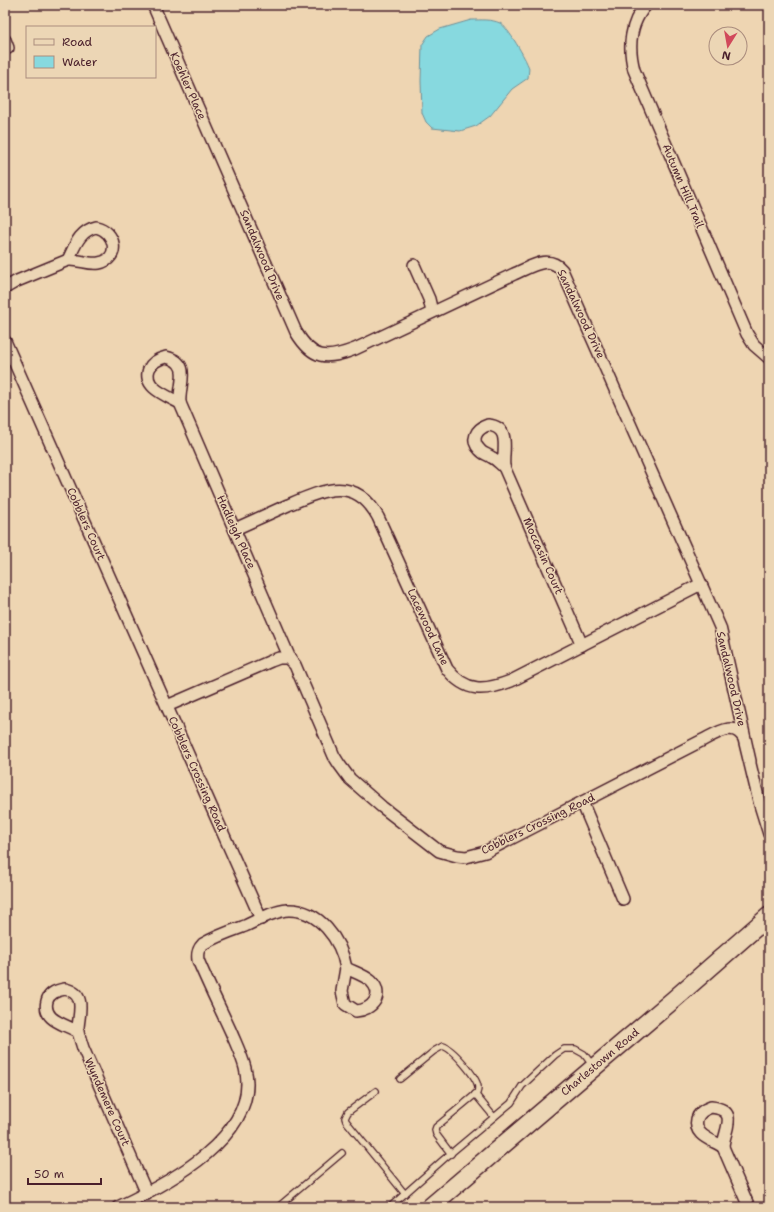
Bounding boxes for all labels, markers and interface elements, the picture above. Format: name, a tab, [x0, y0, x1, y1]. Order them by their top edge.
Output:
legend	[26, 26, 156, 78]
north arrow	[708, 26, 748, 66]
text: Road	[62, 34, 93, 50]
text: N	[720, 47, 732, 64]
street label: Koehler Place	[166, 50, 210, 122]
text: Water	[62, 54, 98, 70]
street label: Autumn Hill Trail	[659, 142, 708, 231]
street label: Sandalwood Drive	[236, 207, 288, 303]
street label: Sandalwood Drive	[554, 267, 608, 361]
street label: Cobblers Court	[63, 485, 109, 563]
street label: Hadleigh Place	[213, 493, 259, 571]
street label: Moccasin Court	[519, 515, 567, 597]
street label: Lacewood Lane	[404, 586, 452, 668]
street label: Sandalwood Drive	[713, 630, 749, 728]
street label: Cobblers Crossing Road	[165, 714, 229, 834]
street label: Cobblers Crossing Road	[479, 790, 597, 858]
street label: Charlestown Road	[558, 1025, 642, 1099]
street label: Wyndemere Court	[81, 1055, 133, 1149]
scale bar	[28, 1160, 101, 1186]
text: 50 m	[34, 1166, 64, 1182]

